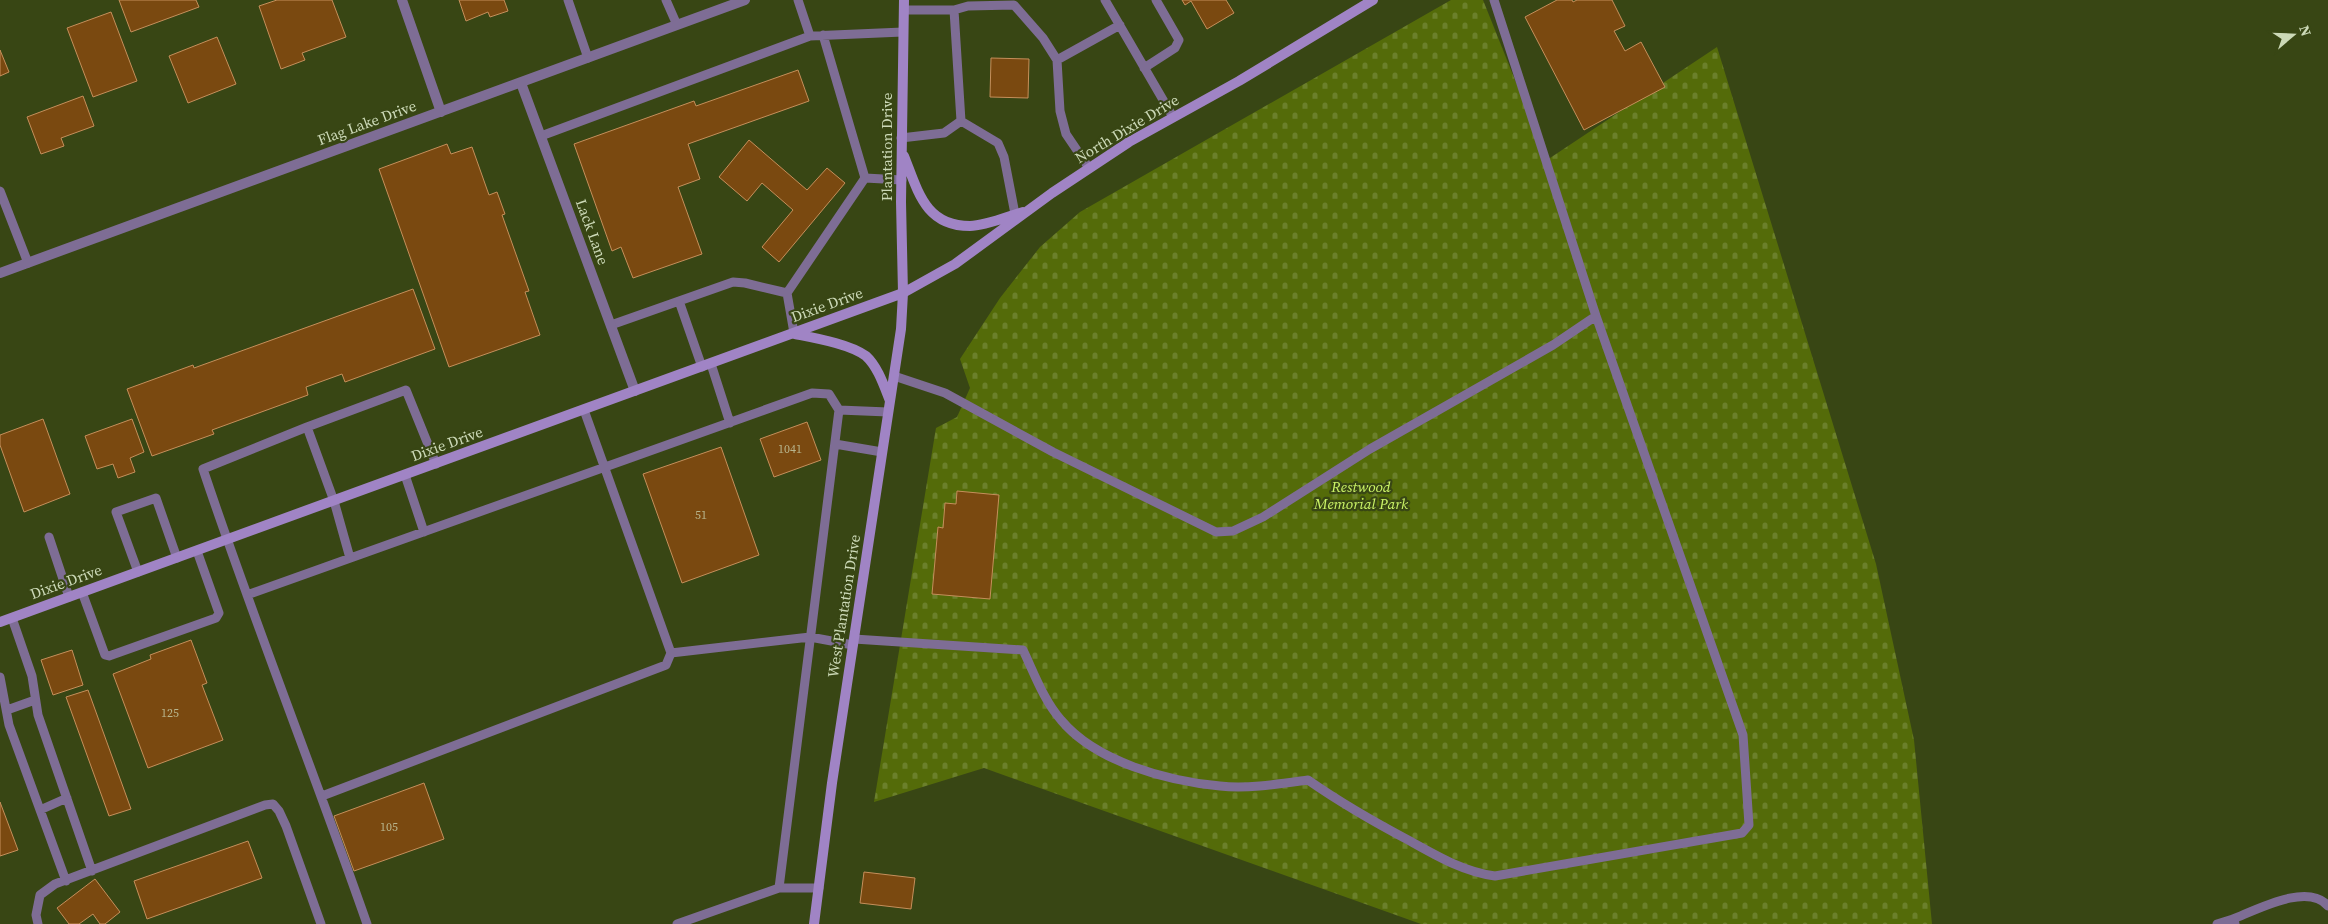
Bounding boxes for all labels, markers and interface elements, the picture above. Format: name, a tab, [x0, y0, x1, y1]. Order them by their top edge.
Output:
north arrow	[2268, 10, 2318, 60]
text: N	[2294, 23, 2316, 39]
street label: North Dixie Drive	[1071, 89, 1183, 168]
street label: Plantation Drive	[876, 92, 897, 201]
street label: Flag Lake Drive	[315, 95, 419, 150]
street label: Lack Lane	[571, 196, 614, 268]
street label: Dixie Drive	[788, 282, 866, 327]
street label: Dixie Drive	[408, 421, 486, 466]
house number: 1041	[778, 441, 802, 457]
park label: Restwood Memorial Park	[1313, 476, 1409, 514]
house number: 51	[695, 507, 707, 523]
street label: West Plantation Drive	[822, 533, 865, 679]
street label: Dixie Drive	[27, 559, 105, 604]
house number: 125	[161, 705, 179, 721]
house number: 105	[380, 819, 398, 835]

